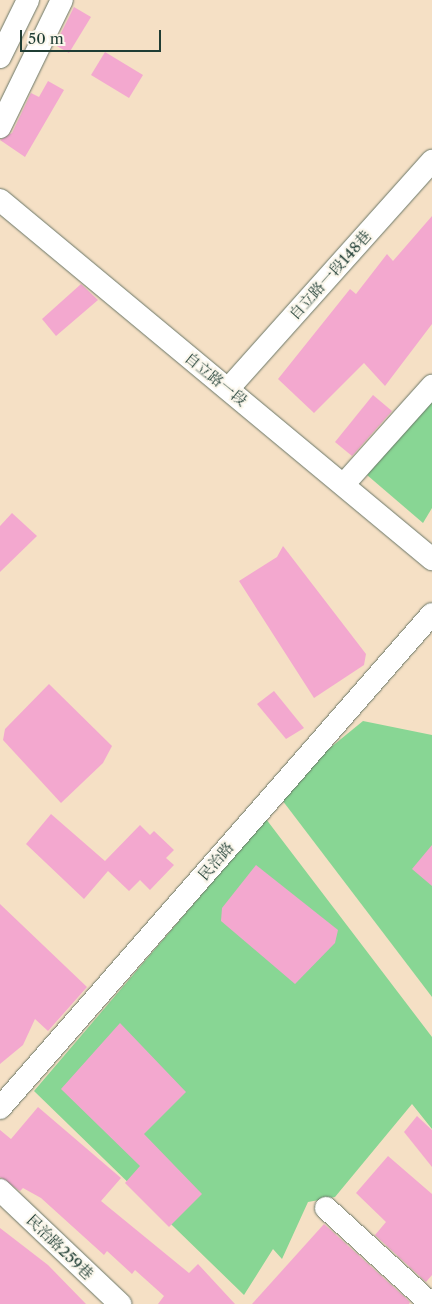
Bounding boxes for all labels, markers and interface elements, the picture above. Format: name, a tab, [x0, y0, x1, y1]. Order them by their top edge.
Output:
scale bar	[22, 20, 164, 52]
text: 50 m	[28, 29, 64, 48]
street label: 自立路一段148巷	[285, 227, 375, 323]
street label: 自立路一段	[181, 348, 251, 410]
street label: 民治路	[194, 838, 238, 884]
street label: 民治路259巷	[23, 1211, 97, 1283]

